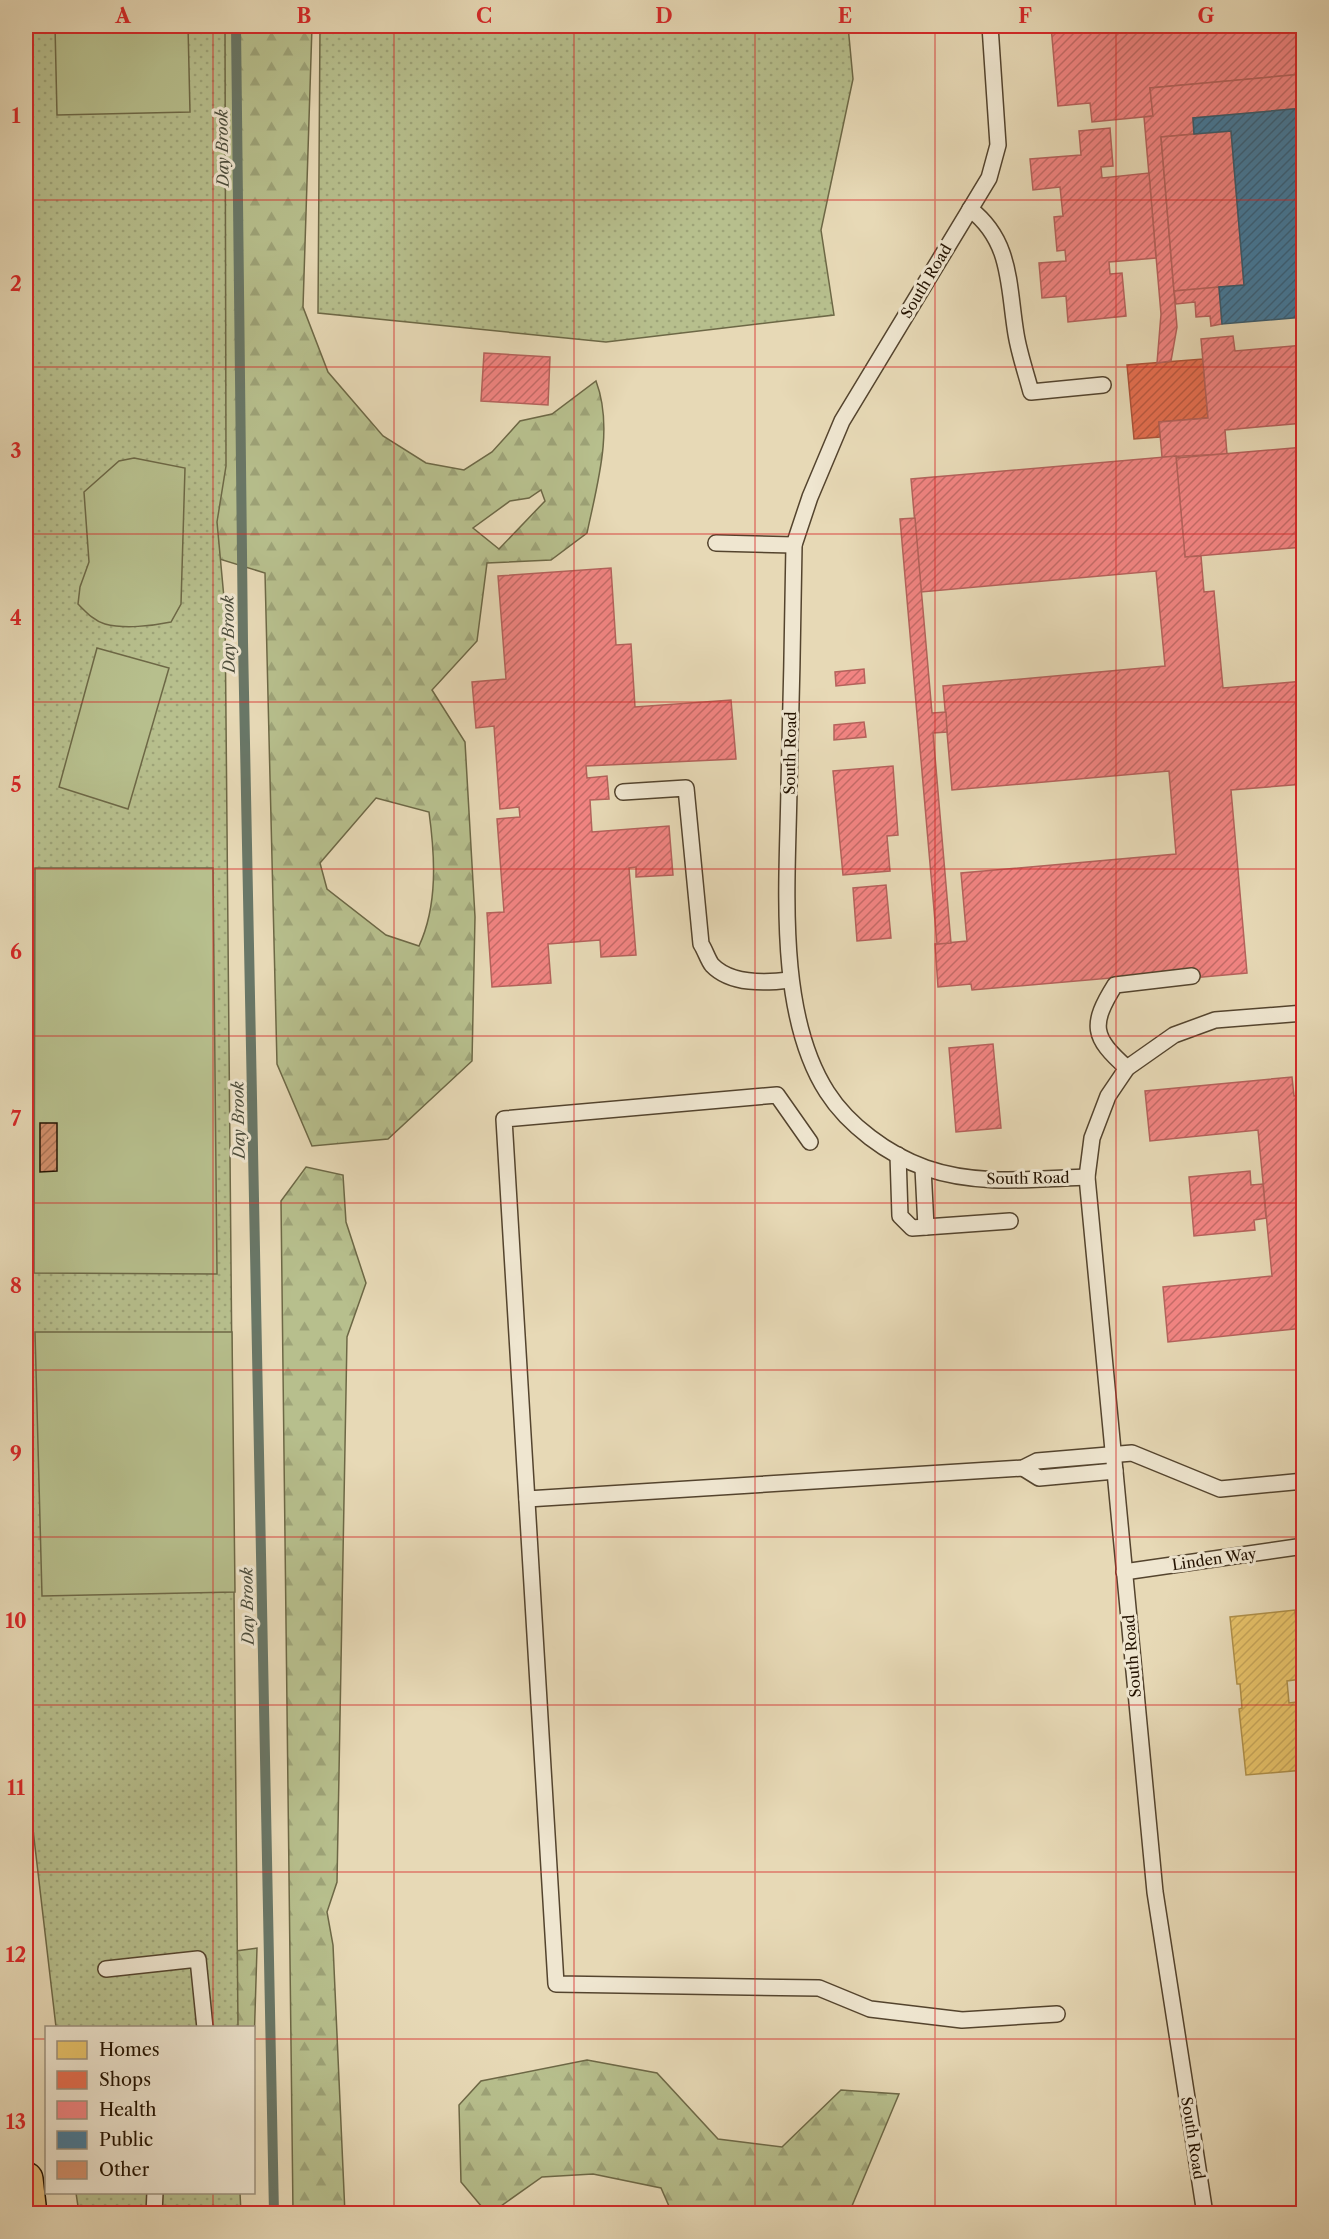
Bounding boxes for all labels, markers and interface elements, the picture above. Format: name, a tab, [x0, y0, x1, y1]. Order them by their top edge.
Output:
text: A	[114, 4, 131, 28]
text: B	[297, 4, 312, 28]
text: C	[476, 4, 492, 28]
text: D	[655, 4, 673, 28]
text: E	[838, 4, 852, 28]
text: F	[1018, 4, 1032, 28]
text: G	[1198, 4, 1215, 28]
text: 1	[12, 104, 21, 128]
water label: Day Brook	[211, 108, 233, 189]
street label: South Road	[896, 240, 956, 322]
text: 2	[10, 272, 22, 296]
text: 3	[10, 439, 22, 463]
water label: Day Brook	[217, 594, 239, 675]
text: 4	[10, 606, 22, 630]
street label: South Road	[780, 711, 800, 795]
text: 5	[10, 773, 22, 797]
text: 6	[10, 940, 22, 964]
water label: Day Brook	[227, 1080, 249, 1161]
text: 7	[11, 1107, 22, 1131]
street label: South Road	[986, 1168, 1070, 1188]
text: 8	[10, 1274, 22, 1298]
text: 9	[10, 1442, 22, 1466]
street label: Linden Way	[1171, 1544, 1258, 1574]
water label: Day Brook	[236, 1566, 258, 1647]
text: 10	[5, 1609, 27, 1633]
street label: South Road	[1119, 1614, 1145, 1698]
text: 11	[7, 1776, 25, 1800]
text: 12	[6, 1943, 26, 1967]
legend	[45, 2026, 255, 2194]
text: Homes	[99, 2039, 160, 2061]
text: Shops	[99, 2069, 151, 2091]
street label: South Road	[1177, 2095, 1209, 2181]
text: Health	[99, 2099, 157, 2121]
text: 13	[6, 2110, 26, 2134]
text: Public	[99, 2129, 153, 2151]
text: Other	[99, 2159, 150, 2181]

